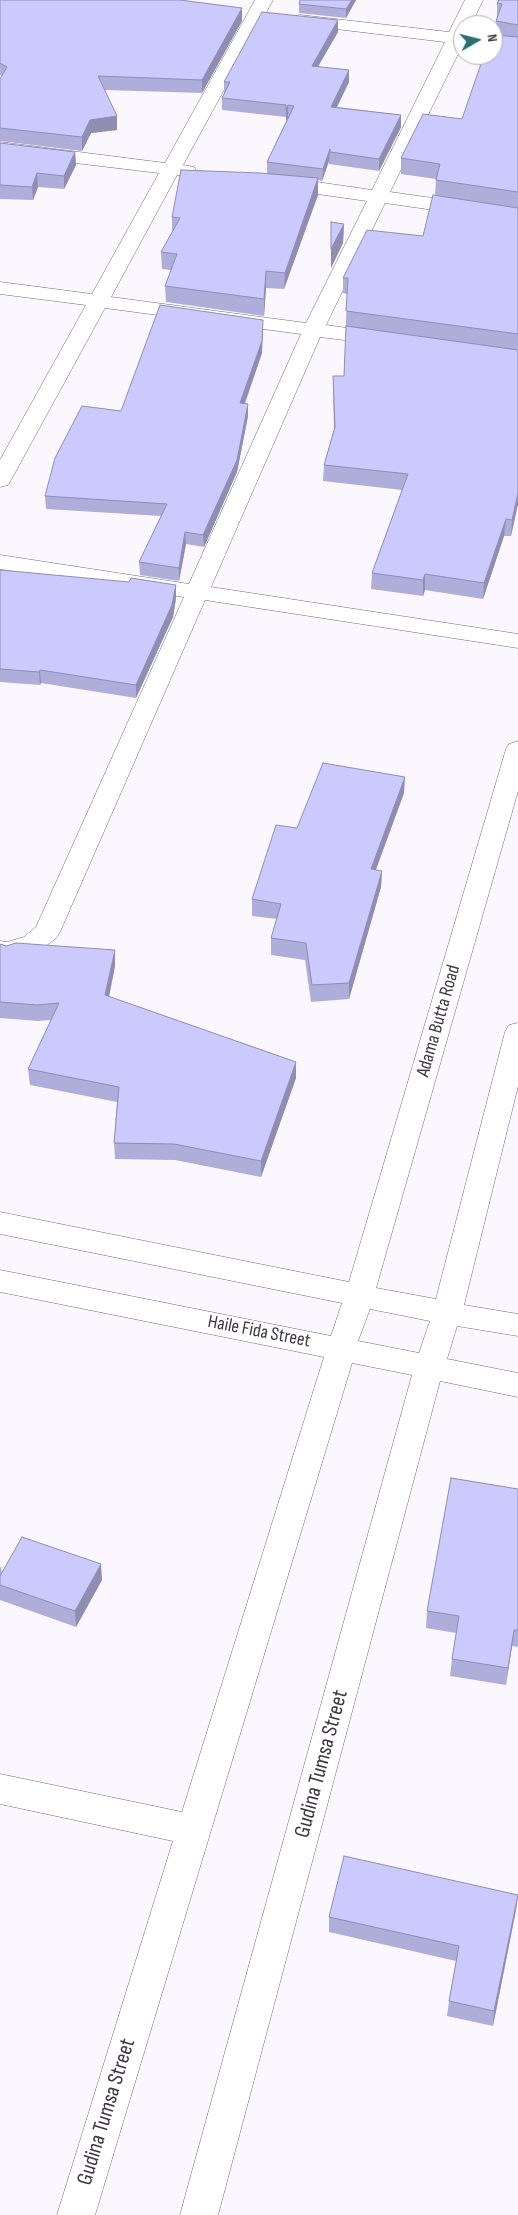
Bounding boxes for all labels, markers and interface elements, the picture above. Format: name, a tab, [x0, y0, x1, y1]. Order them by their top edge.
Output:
north arrow	[453, 15, 503, 65]
text: N	[483, 33, 501, 43]
street label: Adama Butta Road	[412, 962, 466, 1080]
street label: Haile Fida Street	[206, 1311, 312, 1353]
street label: Gudina Tumsa Street	[290, 1687, 354, 1841]
street label: Gudina Tumsa Street	[72, 2036, 142, 2188]

